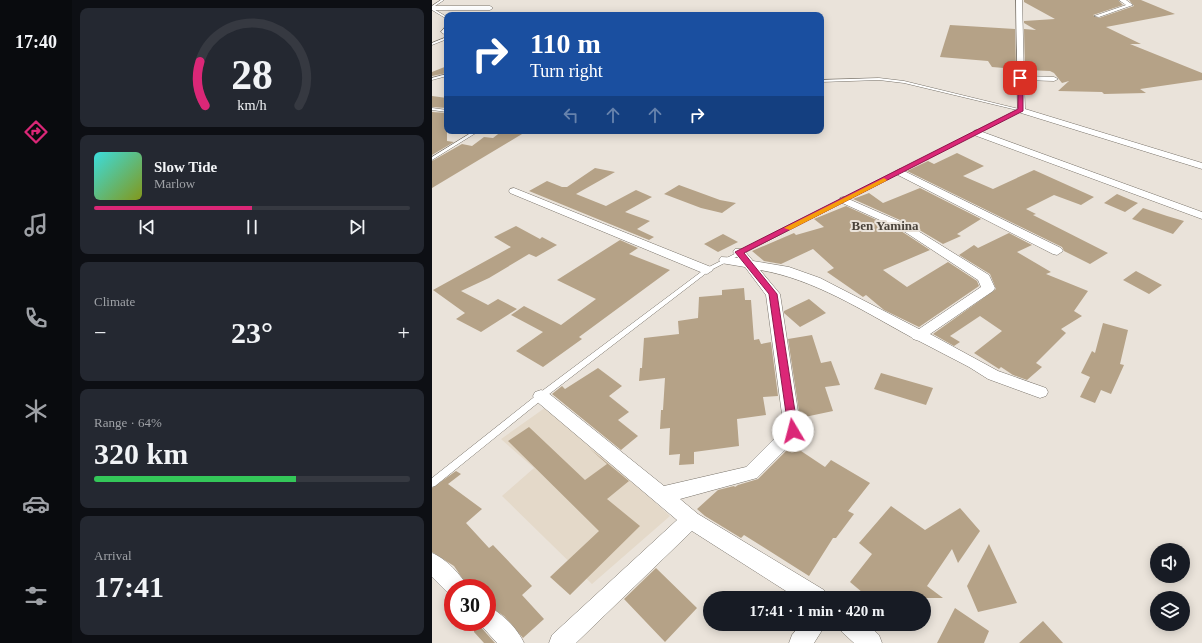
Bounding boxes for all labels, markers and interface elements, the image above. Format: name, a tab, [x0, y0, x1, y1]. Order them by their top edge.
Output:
icon: right	[464, 28, 516, 80]
text: 110 m	[530, 28, 601, 59]
text: 17:40	[15, 32, 57, 52]
text: 28	[231, 51, 273, 97]
text: Turn right	[530, 61, 603, 81]
pin	[1003, 61, 1037, 95]
icon: arrive	[1009, 67, 1031, 89]
text: km/h	[237, 96, 267, 112]
icon: left	[560, 104, 582, 126]
icon: ahead	[602, 104, 624, 126]
icon: ahead	[644, 104, 666, 126]
icon: right	[686, 104, 708, 126]
icon: directions	[22, 118, 50, 146]
text: Slow Tide	[154, 159, 217, 175]
text: Marlow	[154, 176, 195, 191]
icon: music	[22, 211, 50, 239]
icon: previous	[136, 216, 158, 238]
icon: pause	[241, 216, 263, 238]
icon: next	[346, 216, 368, 238]
district label: Ben Yamina	[851, 218, 919, 233]
text: Climate	[94, 294, 135, 309]
icon: phone	[22, 304, 50, 332]
text: 23°	[231, 316, 273, 349]
text: −	[94, 320, 106, 345]
text: +	[398, 320, 410, 345]
icon: climate	[22, 397, 50, 425]
position arrow	[772, 410, 814, 452]
text: Range · 64%	[94, 415, 162, 430]
text: 320 km	[94, 437, 188, 470]
icon: car	[22, 490, 50, 518]
map controls	[1150, 543, 1190, 631]
button: sound	[1150, 543, 1190, 583]
text: Arrival	[94, 548, 132, 563]
text: 17:41	[94, 570, 164, 603]
speed limit sign: 30	[444, 579, 496, 631]
icon: filters	[22, 582, 50, 610]
button: layers	[1150, 591, 1190, 631]
text: 17:41 · 1 min · 420 m	[750, 603, 885, 619]

